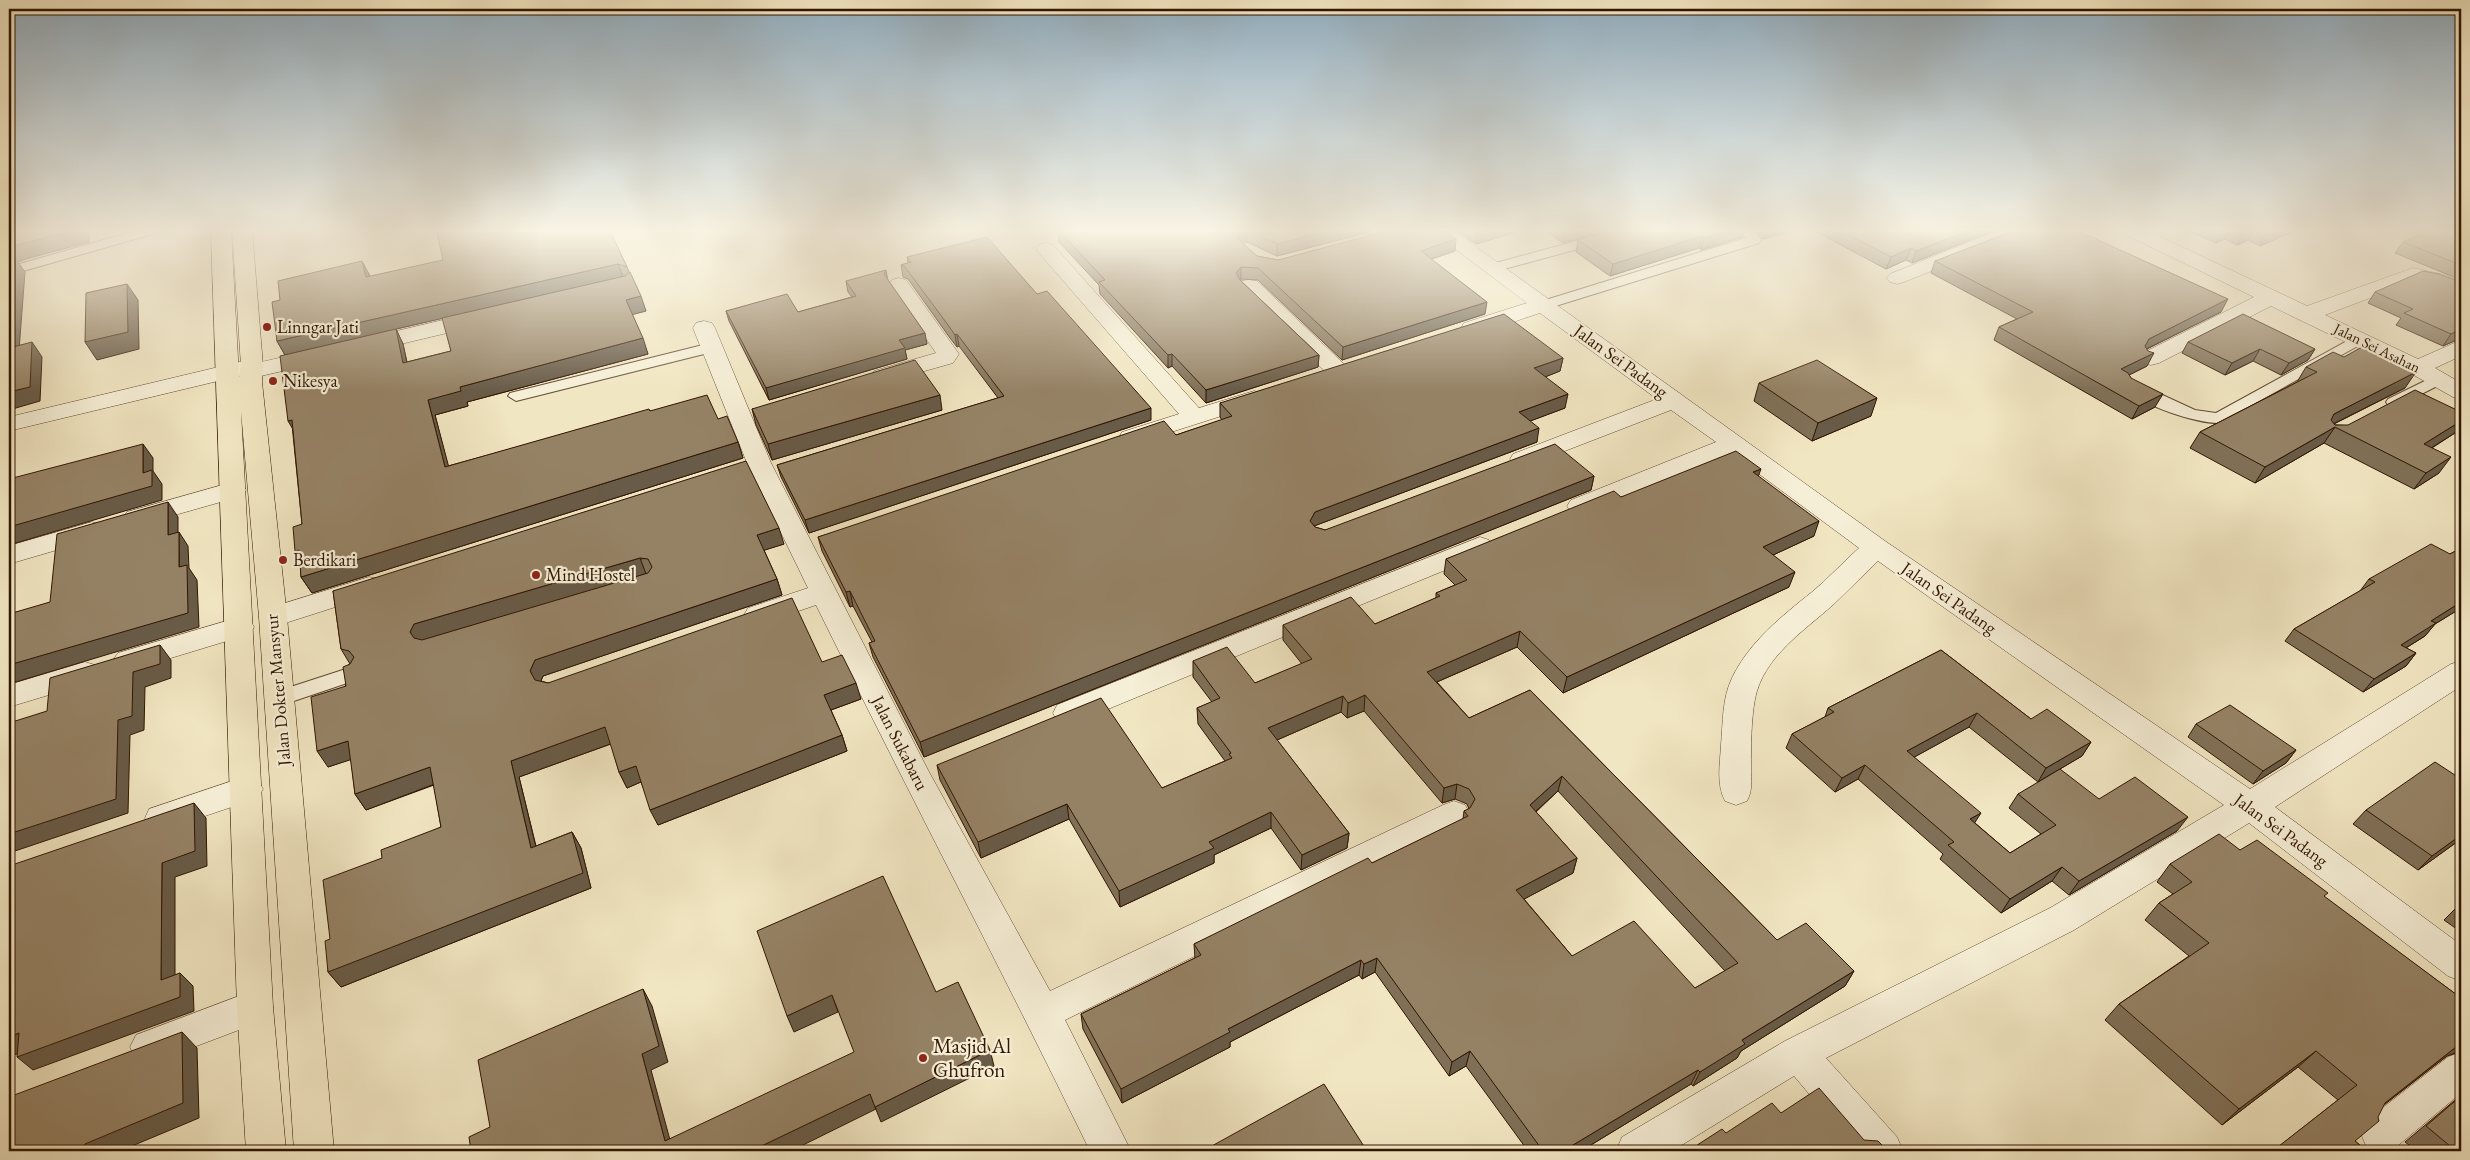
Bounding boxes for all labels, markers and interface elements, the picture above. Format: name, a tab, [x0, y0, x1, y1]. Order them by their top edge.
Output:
place label: Linngar Jati	[277, 315, 360, 338]
street label: Jalan Sei Padang	[1568, 317, 1673, 403]
street label: Jalan Sei Asahan	[2329, 318, 2424, 377]
marker: Linngar Jati	[261, 321, 273, 333]
place label: Nikesya	[283, 369, 338, 392]
marker: Nikesya	[267, 375, 279, 387]
place label: Berdikari	[293, 548, 357, 571]
marker: Berdikari	[277, 554, 289, 566]
street label: Jalan Sei Padang	[1896, 555, 2002, 639]
place label: Mind Hostel	[546, 563, 635, 586]
marker: Mind Hostel	[530, 569, 542, 581]
street label: Jalan Dokter Mansyur	[259, 613, 296, 769]
street label: Jalan Sukabaru	[866, 690, 934, 794]
street label: Jalan Sei Padang	[2228, 786, 2333, 872]
place label: Masjid Al Ghufron	[933, 1032, 1011, 1083]
marker: Masjid Al Ghufron	[917, 1052, 929, 1064]

